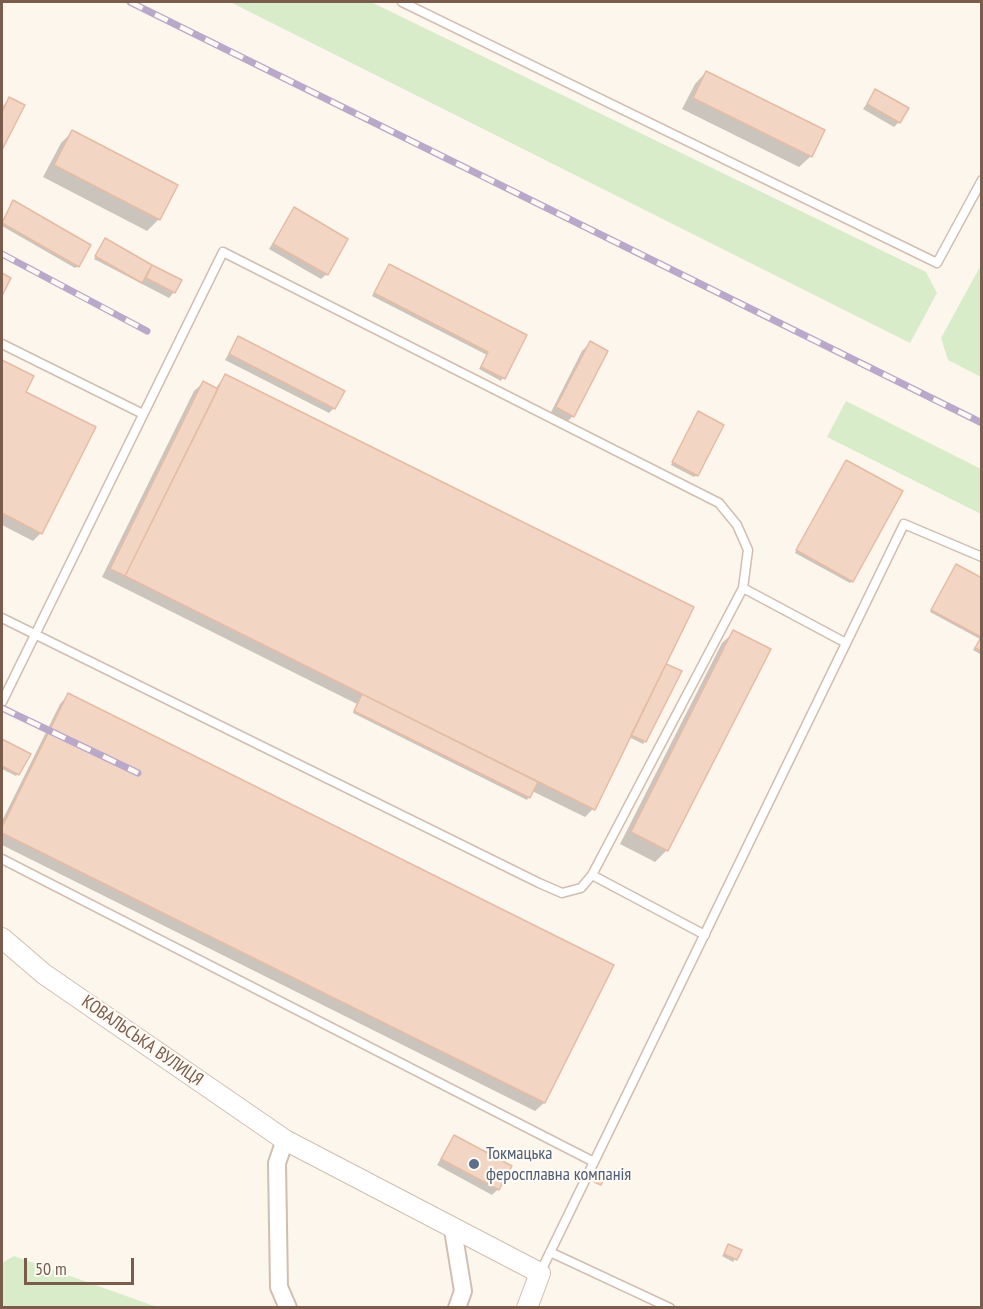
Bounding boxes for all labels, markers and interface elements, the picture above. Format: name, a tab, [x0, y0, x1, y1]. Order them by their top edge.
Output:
street label: КОВАЛЬСЬКА ВУЛИЦЯ	[77, 991, 207, 1091]
place label: Токмацька феросплавна компанія	[486, 1143, 631, 1186]
marker: Токмацька феросплавна компанія	[467, 1157, 481, 1171]
scale bar	[27, 1246, 136, 1284]
text: 50 m	[35, 1257, 67, 1280]

